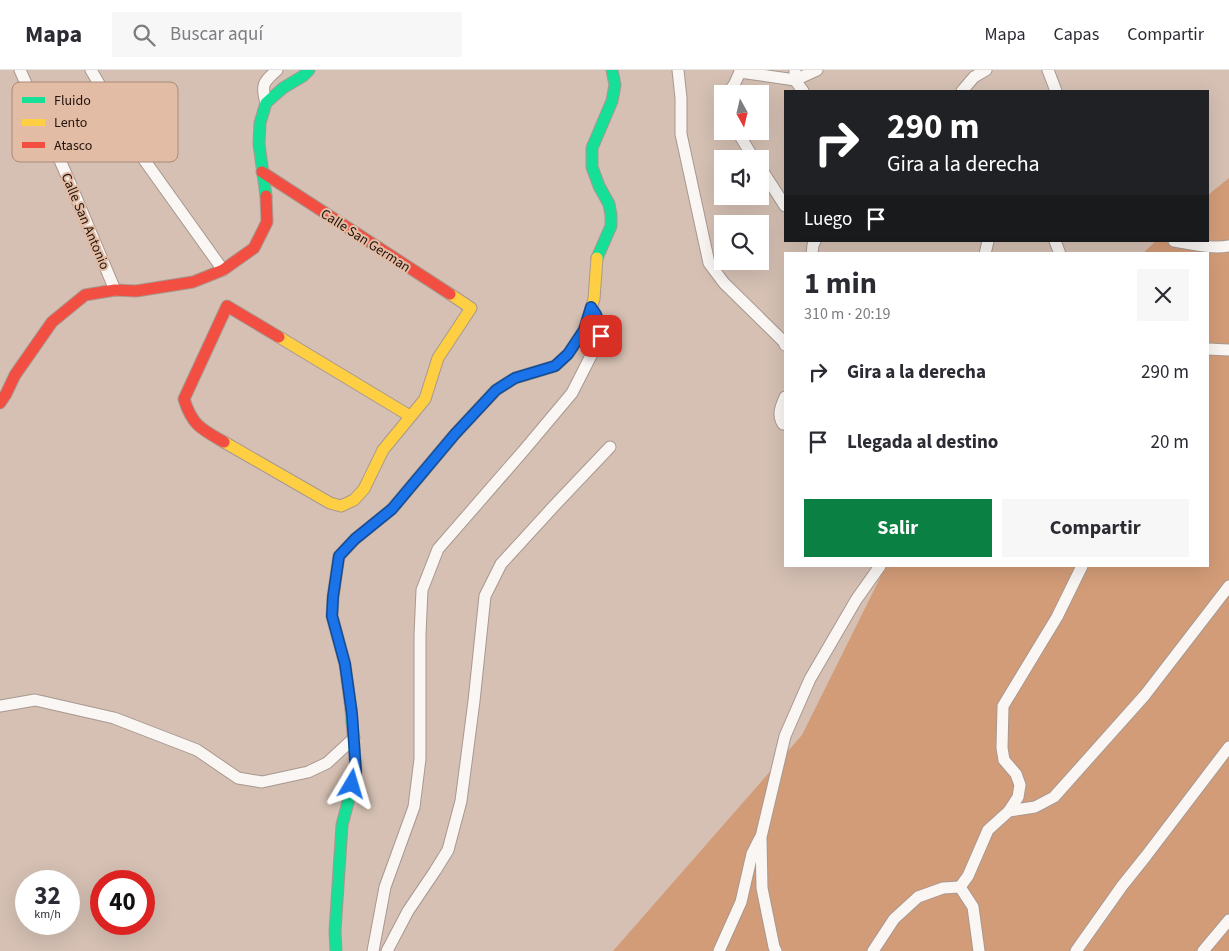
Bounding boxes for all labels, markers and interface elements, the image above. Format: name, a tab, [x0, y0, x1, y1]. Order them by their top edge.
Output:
search box	[112, 12, 462, 57]
text: Mapa	[25, 17, 82, 52]
icon: search	[130, 21, 158, 49]
text: Buscar aquí	[170, 21, 263, 48]
text: Mapa	[985, 22, 1026, 47]
text: Capas	[1054, 22, 1099, 47]
text: Compartir	[1127, 22, 1204, 47]
legend	[12, 82, 178, 162]
north arrow	[714, 85, 769, 140]
map controls	[714, 85, 769, 270]
text: Fluido	[54, 91, 91, 111]
text: 290 m	[887, 102, 979, 152]
icon: right	[804, 110, 869, 175]
text: Lento	[54, 113, 87, 133]
text: Atasco	[54, 136, 92, 156]
text: Gira a la derecha	[887, 148, 1040, 180]
button: sound	[714, 150, 769, 205]
street label: Calle San Antonio	[56, 170, 114, 273]
street label: Calle San German	[317, 204, 414, 277]
icon: arrive	[862, 205, 890, 233]
text: Luego	[804, 206, 852, 233]
button: search	[714, 215, 769, 270]
text: 1 min	[804, 262, 877, 305]
button: close	[1137, 269, 1189, 321]
text: 310 m · 20:19	[804, 303, 891, 325]
pin	[580, 315, 622, 357]
icon: arrive	[587, 322, 615, 350]
icon: right	[804, 358, 832, 386]
text: Gira a la derecha	[847, 359, 986, 386]
text: 290 m	[1141, 359, 1189, 386]
icon: arrive	[804, 428, 832, 456]
text: Llegada al destino	[847, 429, 998, 456]
text: 20 m	[1151, 429, 1189, 456]
button: Salir	[804, 499, 992, 557]
button: Compartir	[1002, 499, 1189, 557]
position arrow	[325, 757, 377, 809]
speed limit sign: 40	[90, 870, 155, 935]
text: 32	[34, 878, 61, 914]
text: km/h	[34, 906, 61, 923]

